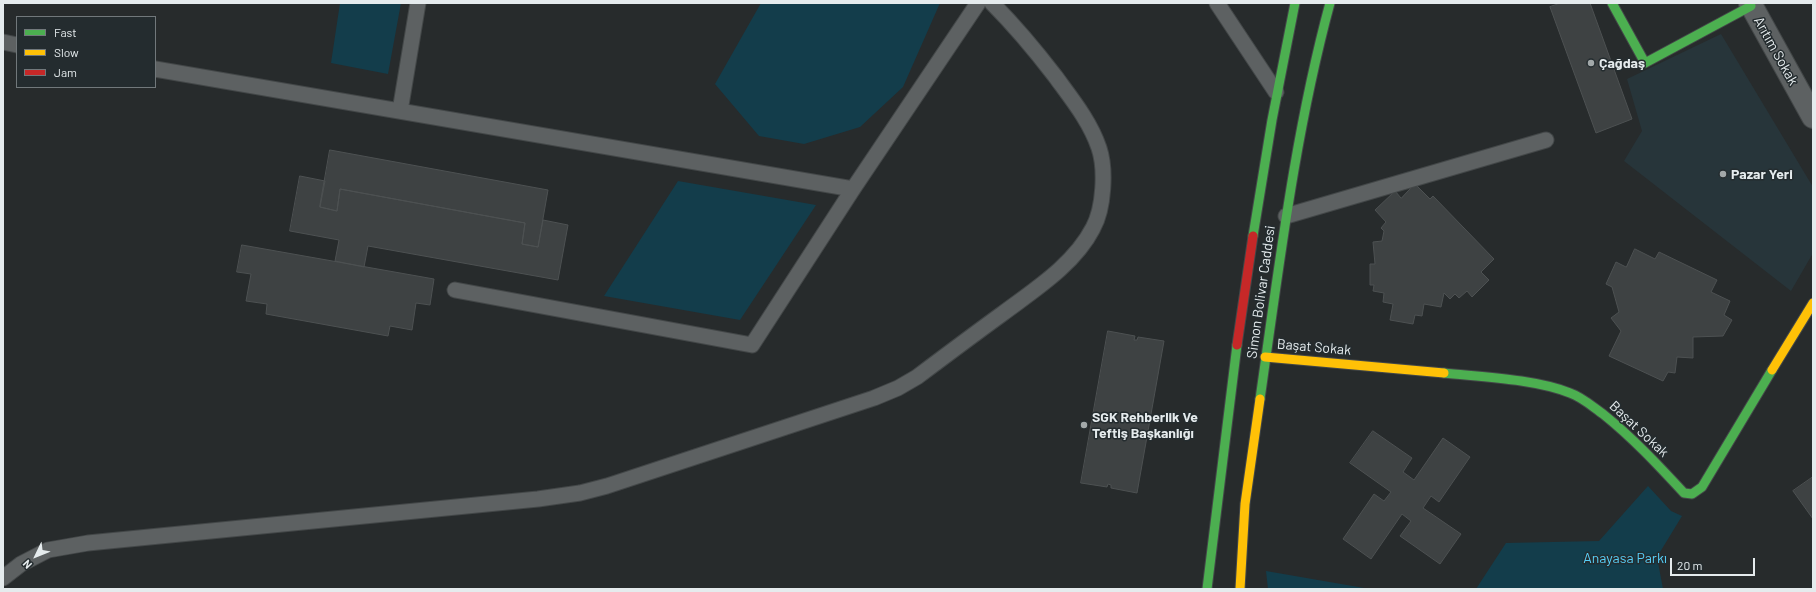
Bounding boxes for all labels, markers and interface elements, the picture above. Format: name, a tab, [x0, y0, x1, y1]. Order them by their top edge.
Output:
street label: Arıtım Sokak	[1750, 14, 1802, 88]
legend	[16, 16, 156, 88]
text: Fast	[54, 25, 77, 39]
text: Slow	[54, 45, 79, 59]
place label: Çağdaş	[1599, 55, 1645, 71]
marker: Çağdaş	[1586, 58, 1596, 68]
text: Jam	[54, 65, 77, 79]
place label: Pazar Yeri	[1731, 166, 1793, 182]
marker: Pazar Yeri	[1718, 169, 1728, 179]
street label: Simon Bolivar Caddesi	[1243, 224, 1279, 360]
street label: Başat Sokak	[1276, 335, 1352, 359]
street label: Başat Sokak	[1606, 397, 1672, 461]
place label: SGK Rehberlik Ve Teftiş Başkanlığı	[1092, 409, 1198, 442]
marker: SGK Rehberlik Ve Teftiş Başkanlığı	[1079, 420, 1089, 430]
north arrow	[16, 536, 56, 576]
park label: Anayasa Parkı	[1583, 550, 1667, 566]
scale bar	[1672, 550, 1757, 576]
text: N	[20, 557, 34, 572]
text: 20 m	[1677, 558, 1703, 572]

